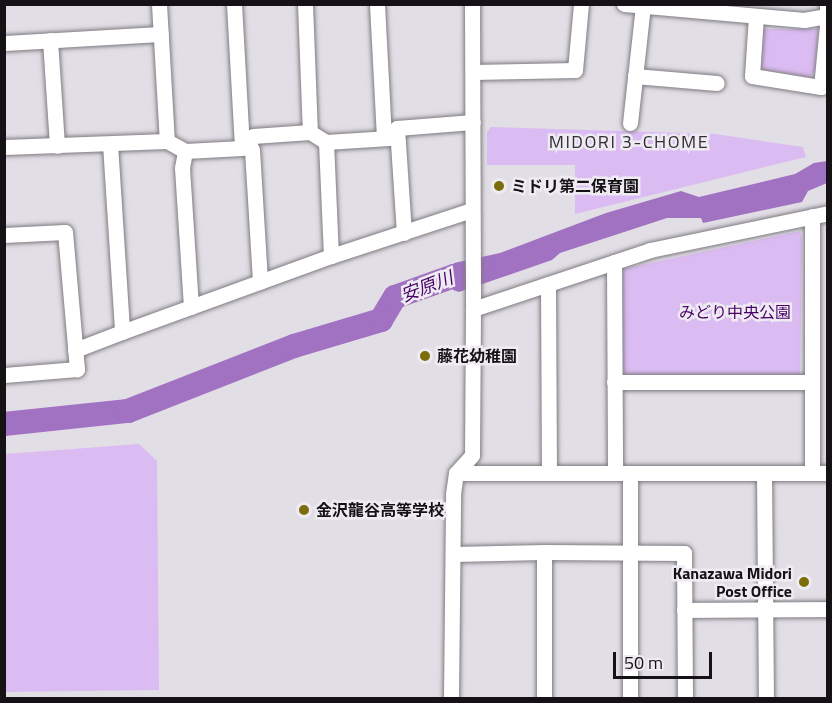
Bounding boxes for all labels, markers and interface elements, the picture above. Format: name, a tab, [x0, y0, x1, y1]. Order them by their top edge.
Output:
district label: MIDORI 3-CHOME	[549, 131, 709, 153]
place label: ミドリ第二保育園	[511, 176, 639, 196]
marker: ミドリ第二保育園	[492, 179, 506, 193]
water label: 安原川	[398, 267, 456, 307]
park label: みどり中央公園	[679, 302, 791, 322]
place label: 藤花幼稚園	[437, 346, 517, 366]
marker: 藤花幼稚園	[418, 349, 432, 363]
place label: 金沢龍谷高等学校	[316, 500, 444, 520]
marker: 金沢龍谷高等学校	[297, 503, 311, 517]
place label: Kanazawa Midori Post Office	[673, 563, 792, 601]
marker: Kanazawa Midori Post Office	[797, 575, 811, 589]
scale bar	[616, 640, 715, 678]
text: 50 m	[624, 649, 663, 676]

